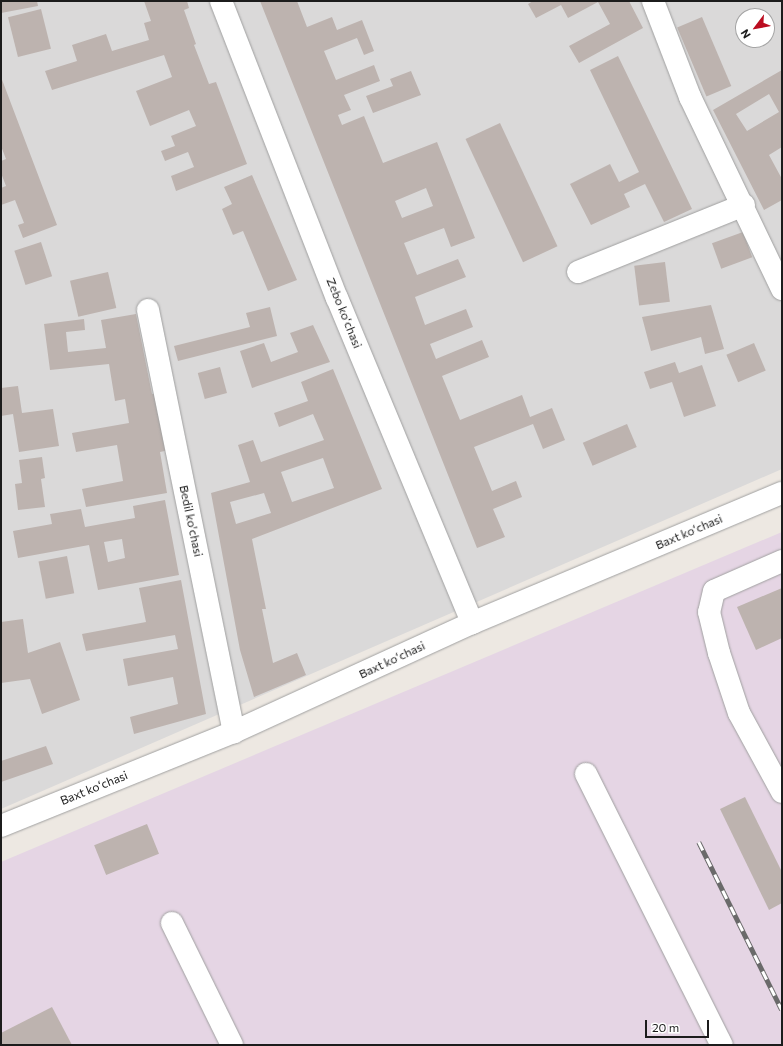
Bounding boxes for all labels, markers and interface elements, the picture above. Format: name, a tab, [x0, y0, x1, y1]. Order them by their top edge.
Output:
north arrow	[735, 8, 775, 48]
text: N	[738, 27, 753, 41]
street label: Zebo koʻchasi	[323, 276, 365, 350]
street label: Bedil ko'chasi	[176, 484, 206, 558]
street label: Baxt koʻchasi	[653, 511, 725, 553]
street label: Baxt koʻchasi	[357, 638, 427, 682]
street label: Baxt koʻchasi	[58, 768, 130, 808]
scale bar	[647, 1012, 711, 1038]
text: 20 m	[652, 1020, 679, 1034]

